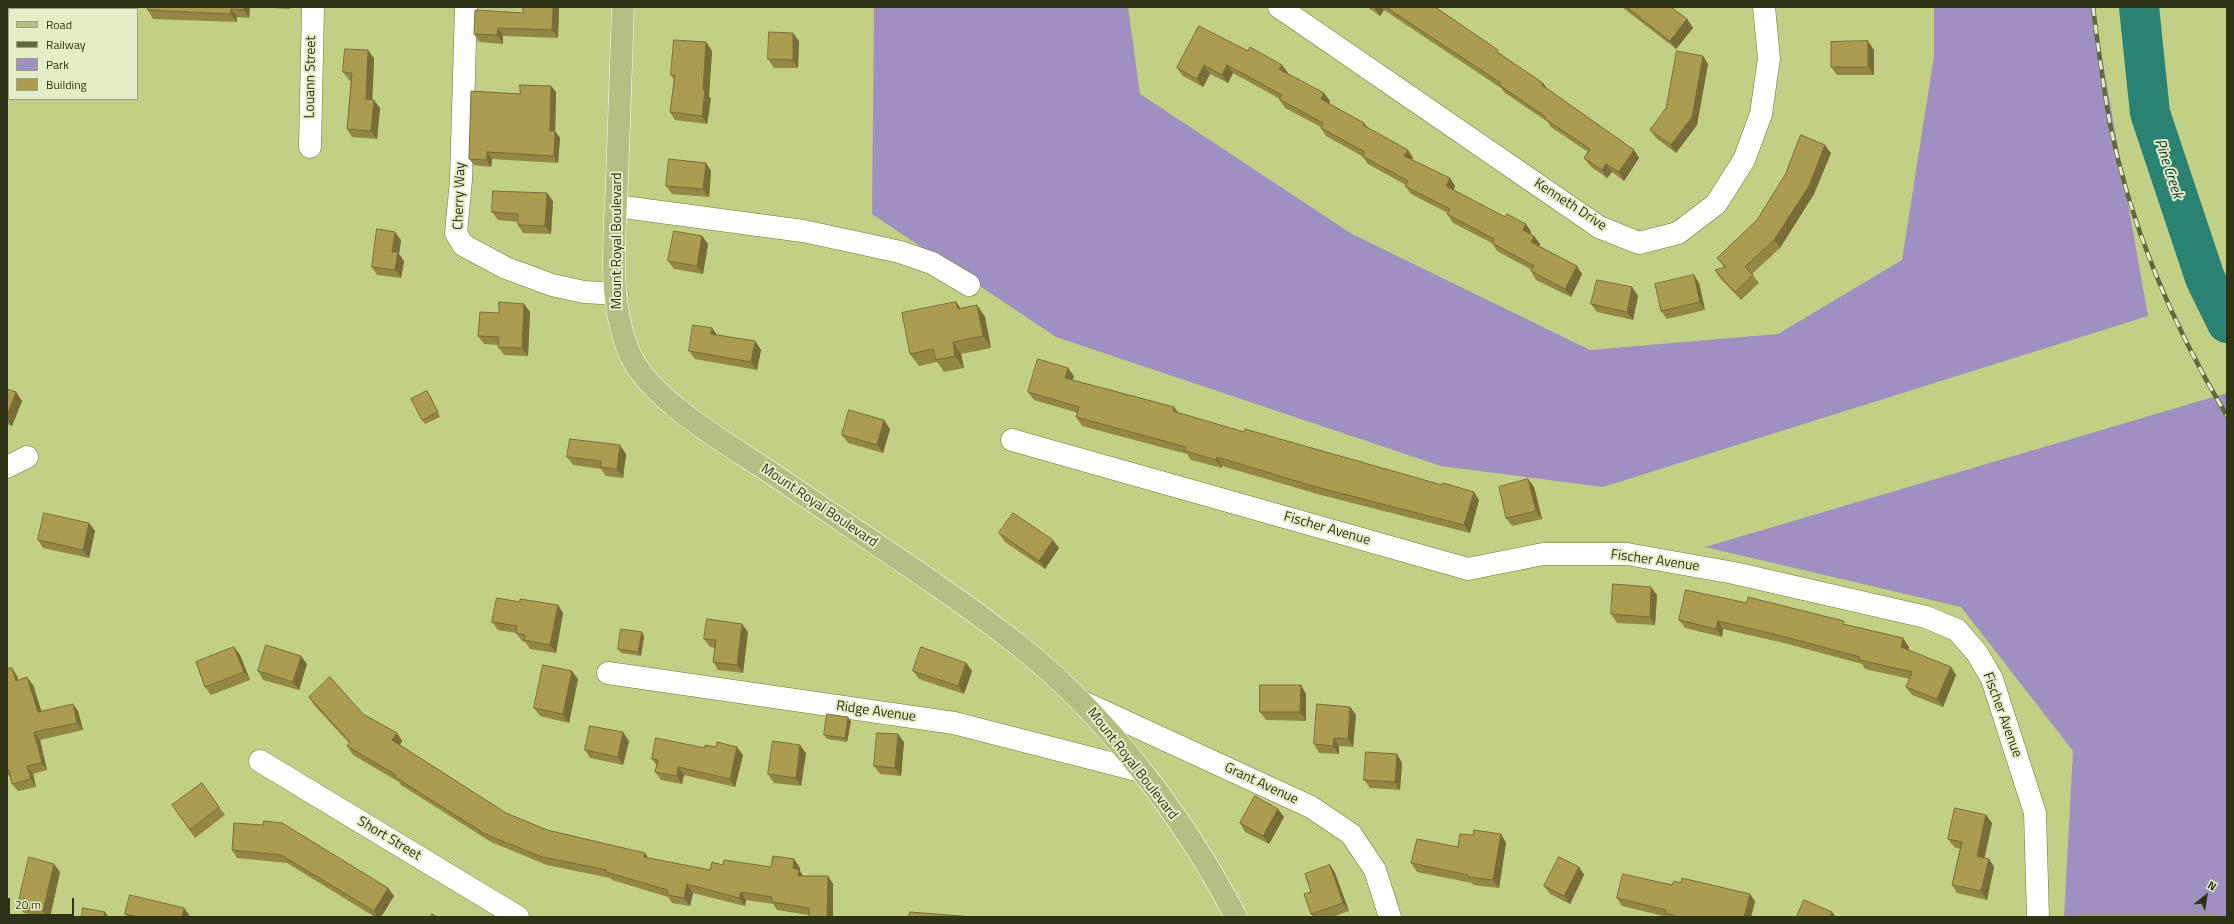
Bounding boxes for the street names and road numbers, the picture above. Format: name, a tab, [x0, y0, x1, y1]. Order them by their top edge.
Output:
street label: Louann Street	[302, 36, 320, 118]
street label: Cherry Way	[450, 162, 470, 230]
street label: Mount Royal Boulevard	[610, 172, 626, 310]
street label: Kenneth Drive	[1531, 175, 1609, 235]
street label: Mount Royal Boulevard	[757, 461, 881, 551]
street label: Fischer Avenue	[1282, 509, 1372, 549]
street label: Fischer Avenue	[1610, 546, 1700, 576]
street label: Fischer Avenue	[1979, 670, 2025, 760]
street label: Ridge Avenue	[835, 698, 917, 726]
street label: Mount Royal Boulevard	[1083, 705, 1181, 823]
street label: Grant Avenue	[1221, 760, 1301, 808]
street label: Short Street	[354, 813, 424, 865]

